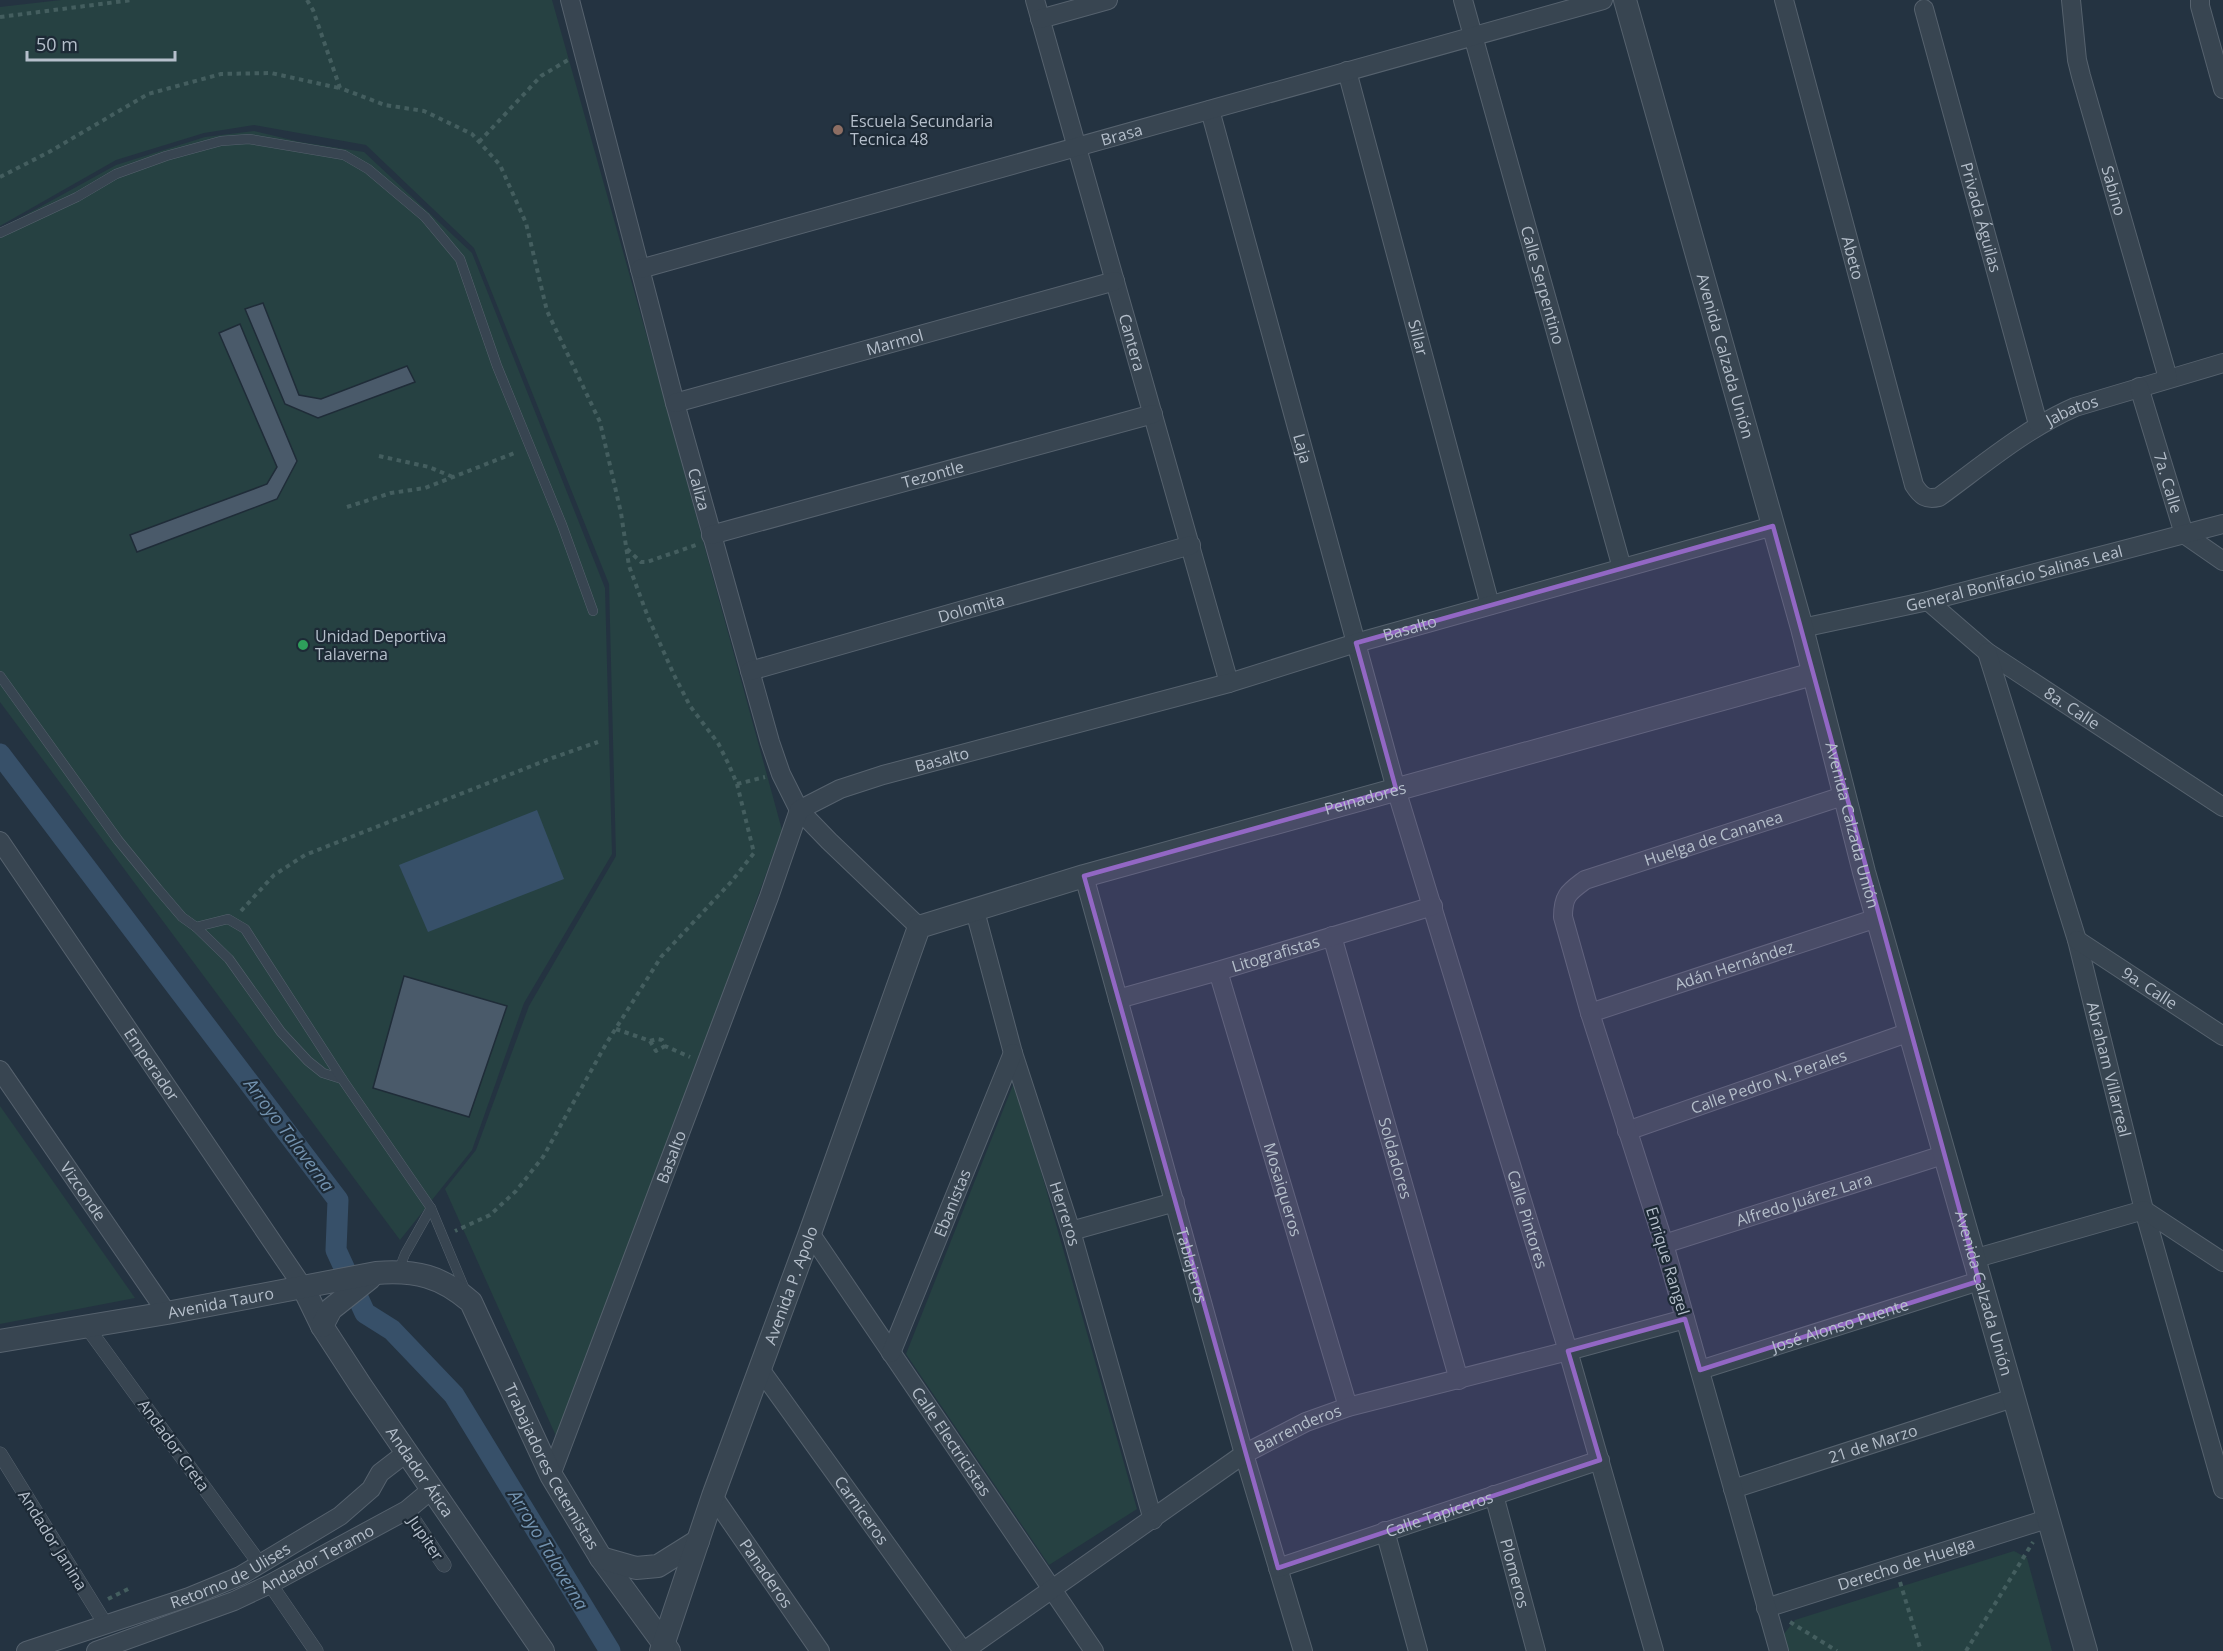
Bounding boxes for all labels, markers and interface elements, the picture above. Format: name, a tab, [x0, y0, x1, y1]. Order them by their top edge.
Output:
scale bar	[27, 24, 176, 62]
text: 50 m	[36, 32, 78, 56]
place label: Escuela Secundaria Tecnica 48	[850, 110, 993, 150]
street label: Brasa	[1098, 118, 1145, 151]
marker: Escuela Secundaria Tecnica 48	[831, 123, 845, 137]
street label: Privada Águilas	[1956, 160, 2007, 275]
street label: Sabino	[2096, 163, 2132, 218]
street label: Calle Serpentino	[1516, 223, 1570, 347]
street label: Abeto	[1837, 234, 1869, 282]
street label: Avenida Calzada Unión	[1692, 271, 1759, 441]
street label: Cantera	[1114, 311, 1151, 374]
street label: Sillar	[1403, 317, 1434, 358]
street label: Marmol	[864, 324, 926, 360]
street label: Jabatos	[2040, 390, 2101, 432]
street label: Laja	[1288, 431, 1317, 466]
street label: 7a. Calle	[2149, 450, 2188, 516]
street label: Tezontle	[899, 455, 966, 493]
street label: Caliza	[683, 465, 716, 513]
street label: General Bonifacio Salinas Leal	[1904, 540, 2125, 616]
street label: Dolomita	[935, 588, 1007, 628]
street label: Basalto	[1380, 610, 1439, 646]
place label: Unidad Deportiva Talaverna	[315, 625, 446, 665]
marker: Unidad Deportiva Talaverna	[296, 638, 310, 652]
street label: 8a. Calle	[2040, 682, 2104, 734]
street label: Avenida Calzada Unión	[1820, 740, 1885, 911]
street label: Basalto	[912, 742, 971, 777]
street label: Peinadores	[1322, 776, 1408, 820]
street label: Huelga de Cananea	[1641, 805, 1786, 871]
street label: Litografistas	[1229, 930, 1322, 977]
street label: Adán Hernández	[1672, 935, 1797, 995]
street label: 9a. Calle	[2118, 961, 2182, 1014]
street label: Abraham Villarreal	[2082, 999, 2136, 1139]
street label: Emperador	[119, 1023, 185, 1106]
street label: Calle Pedro N. Perales	[1688, 1044, 1850, 1119]
water label: Arroyo Talaverna	[238, 1071, 340, 1196]
street label: Soldadores	[1373, 1115, 1418, 1201]
street label: Basalto	[651, 1127, 691, 1187]
street label: Mosaiqueros	[1259, 1140, 1308, 1239]
street label: Vizconde	[55, 1157, 111, 1225]
street label: Ebanistas	[928, 1166, 976, 1240]
street label: Calle Pintores	[1502, 1167, 1553, 1271]
street label: Alfredo Juárez Lara	[1733, 1167, 1875, 1231]
street label: Herreros	[1045, 1179, 1086, 1249]
street label: Enrique Rangel	[1641, 1204, 1695, 1318]
street label: Avenida Calzada Unión	[1950, 1208, 2018, 1378]
street label: Avenida P. Apolo	[759, 1223, 823, 1348]
street label: Tablajeros	[1171, 1225, 1213, 1306]
street label: Avenida Tauro	[166, 1282, 276, 1324]
street label: José Alonso Puente	[1767, 1293, 1911, 1358]
street label: Trabajadores Cetemistas	[499, 1380, 604, 1554]
street label: Calle Electricistas	[907, 1382, 997, 1500]
street label: Andador Creta	[133, 1394, 215, 1496]
street label: Barrenderos	[1250, 1399, 1344, 1458]
street label: 21 de Marzo	[1825, 1419, 1920, 1468]
street label: Andador Ática	[381, 1422, 459, 1521]
street label: Carniceros	[829, 1471, 894, 1549]
water label: Arroyo Talaverna	[502, 1483, 594, 1614]
street label: Andador Janina	[13, 1486, 93, 1594]
street label: Calle Tapiceros	[1382, 1486, 1496, 1542]
street label: Jupiter	[402, 1510, 449, 1565]
street label: Andador Teramo	[256, 1519, 378, 1598]
street label: Derecho de Huelga	[1835, 1532, 1977, 1596]
street label: Panaderos	[735, 1534, 798, 1612]
street label: Plomeros	[1495, 1536, 1535, 1610]
street label: Retorno de Ulises	[167, 1537, 294, 1614]

